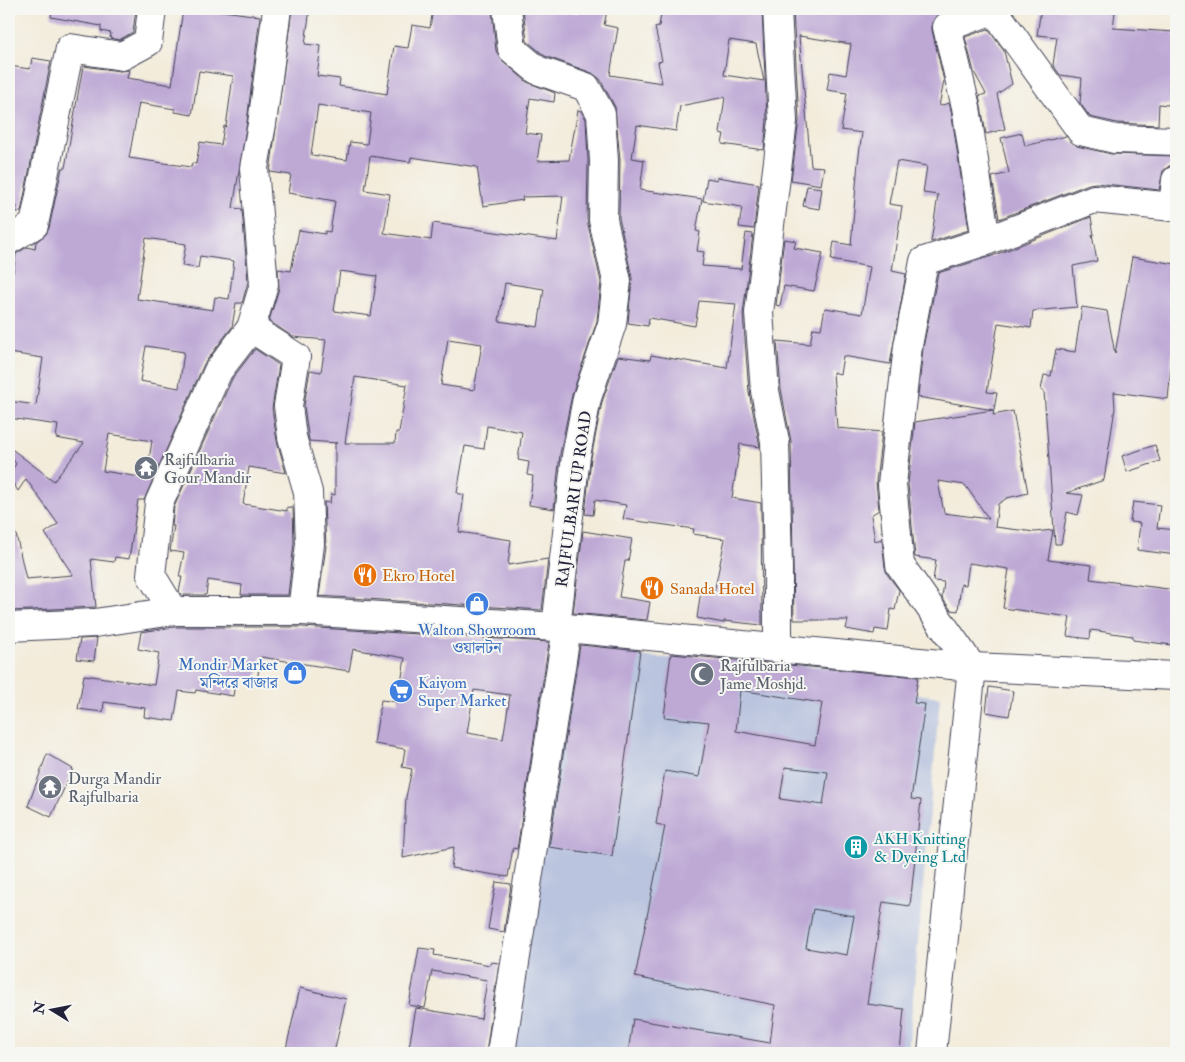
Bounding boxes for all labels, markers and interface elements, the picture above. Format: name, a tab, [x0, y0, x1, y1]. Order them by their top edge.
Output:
street label: RAJFULBARI UP ROAD	[552, 410, 597, 589]
place label: Rajfulbaria Gour Mandir	[164, 450, 251, 488]
temple icon: Rajfulbaria Gour Mandir	[133, 455, 159, 481]
restaurant icon: Ekro Hotel	[352, 562, 378, 588]
place label: Ekro Hotel	[382, 566, 455, 586]
restaurant icon: Sanada Hotel	[639, 575, 665, 601]
place label: Sanada Hotel	[670, 579, 755, 599]
shop icon: Walton Showroom ওয়ালটন	[464, 591, 490, 617]
place label: Walton Showroom ওয়ালটন	[417, 620, 537, 658]
place label: Mondir Market মন্দিরে বাজার	[178, 655, 279, 693]
place label: Rajfulbaria Jame Moshjd.	[719, 656, 806, 695]
shop icon: Mondir Market মন্দিরে বাজার	[282, 660, 308, 686]
mosque icon: Rajfulbaria Jame Moshjd.	[689, 661, 715, 687]
place label: Kaiyom Super Market	[418, 673, 506, 712]
supermarket icon: Kaiyom Super Market	[388, 678, 414, 704]
place label: Durga Mandir Rajfulbaria	[68, 769, 161, 807]
temple icon: Durga Mandir Rajfulbaria	[37, 774, 63, 800]
place label: AKH Knitting & Dyeing Ltd	[873, 829, 967, 867]
building icon: AKH Knitting & Dyeing Ltd	[843, 834, 869, 860]
north arrow	[28, 984, 78, 1034]
text: N	[30, 1000, 49, 1016]

